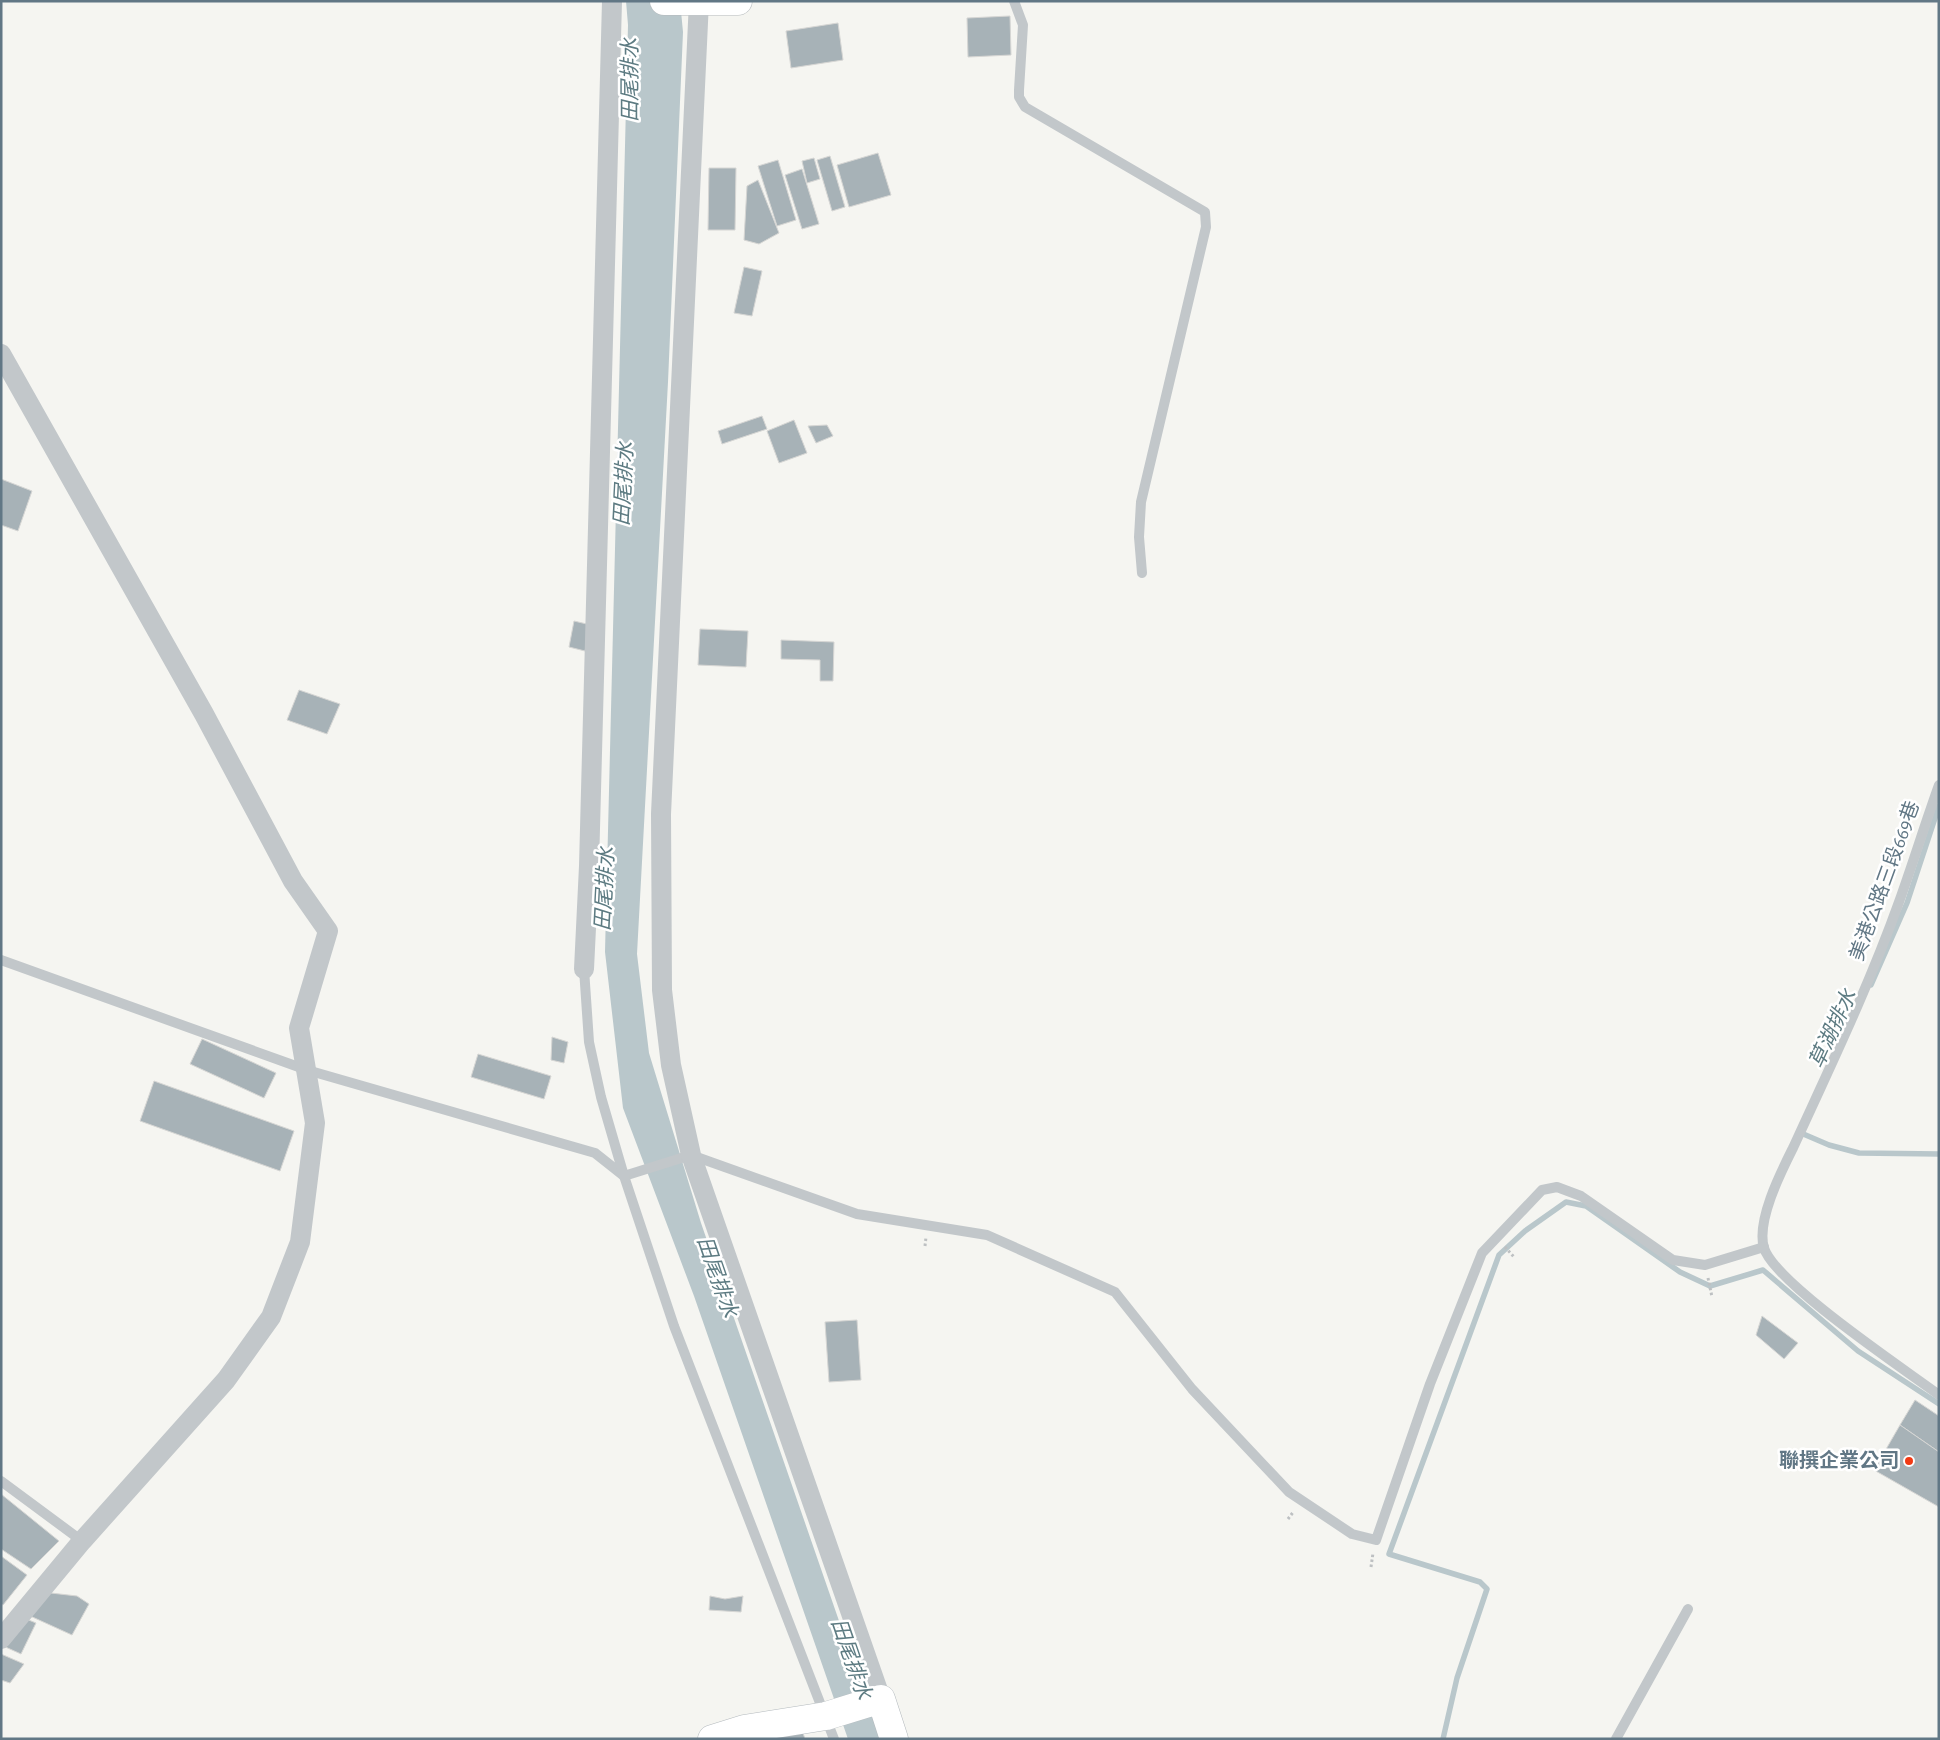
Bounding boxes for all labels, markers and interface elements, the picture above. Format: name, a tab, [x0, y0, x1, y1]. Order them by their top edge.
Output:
water label: 田尾排水	[619, 37, 641, 122]
water label: 田尾排水	[610, 440, 637, 526]
street label: 美港公路三段669巷	[1846, 798, 1923, 963]
water label: 田尾排水	[591, 845, 618, 931]
water label: 草湖排水	[1805, 985, 1861, 1072]
water label: 田尾排水	[693, 1234, 742, 1321]
place label: 聯撰企業公司	[1779, 1449, 1899, 1471]
marker: 聯撰企業公司	[1903, 1455, 1915, 1467]
water label: 田尾排水	[827, 1616, 876, 1703]

